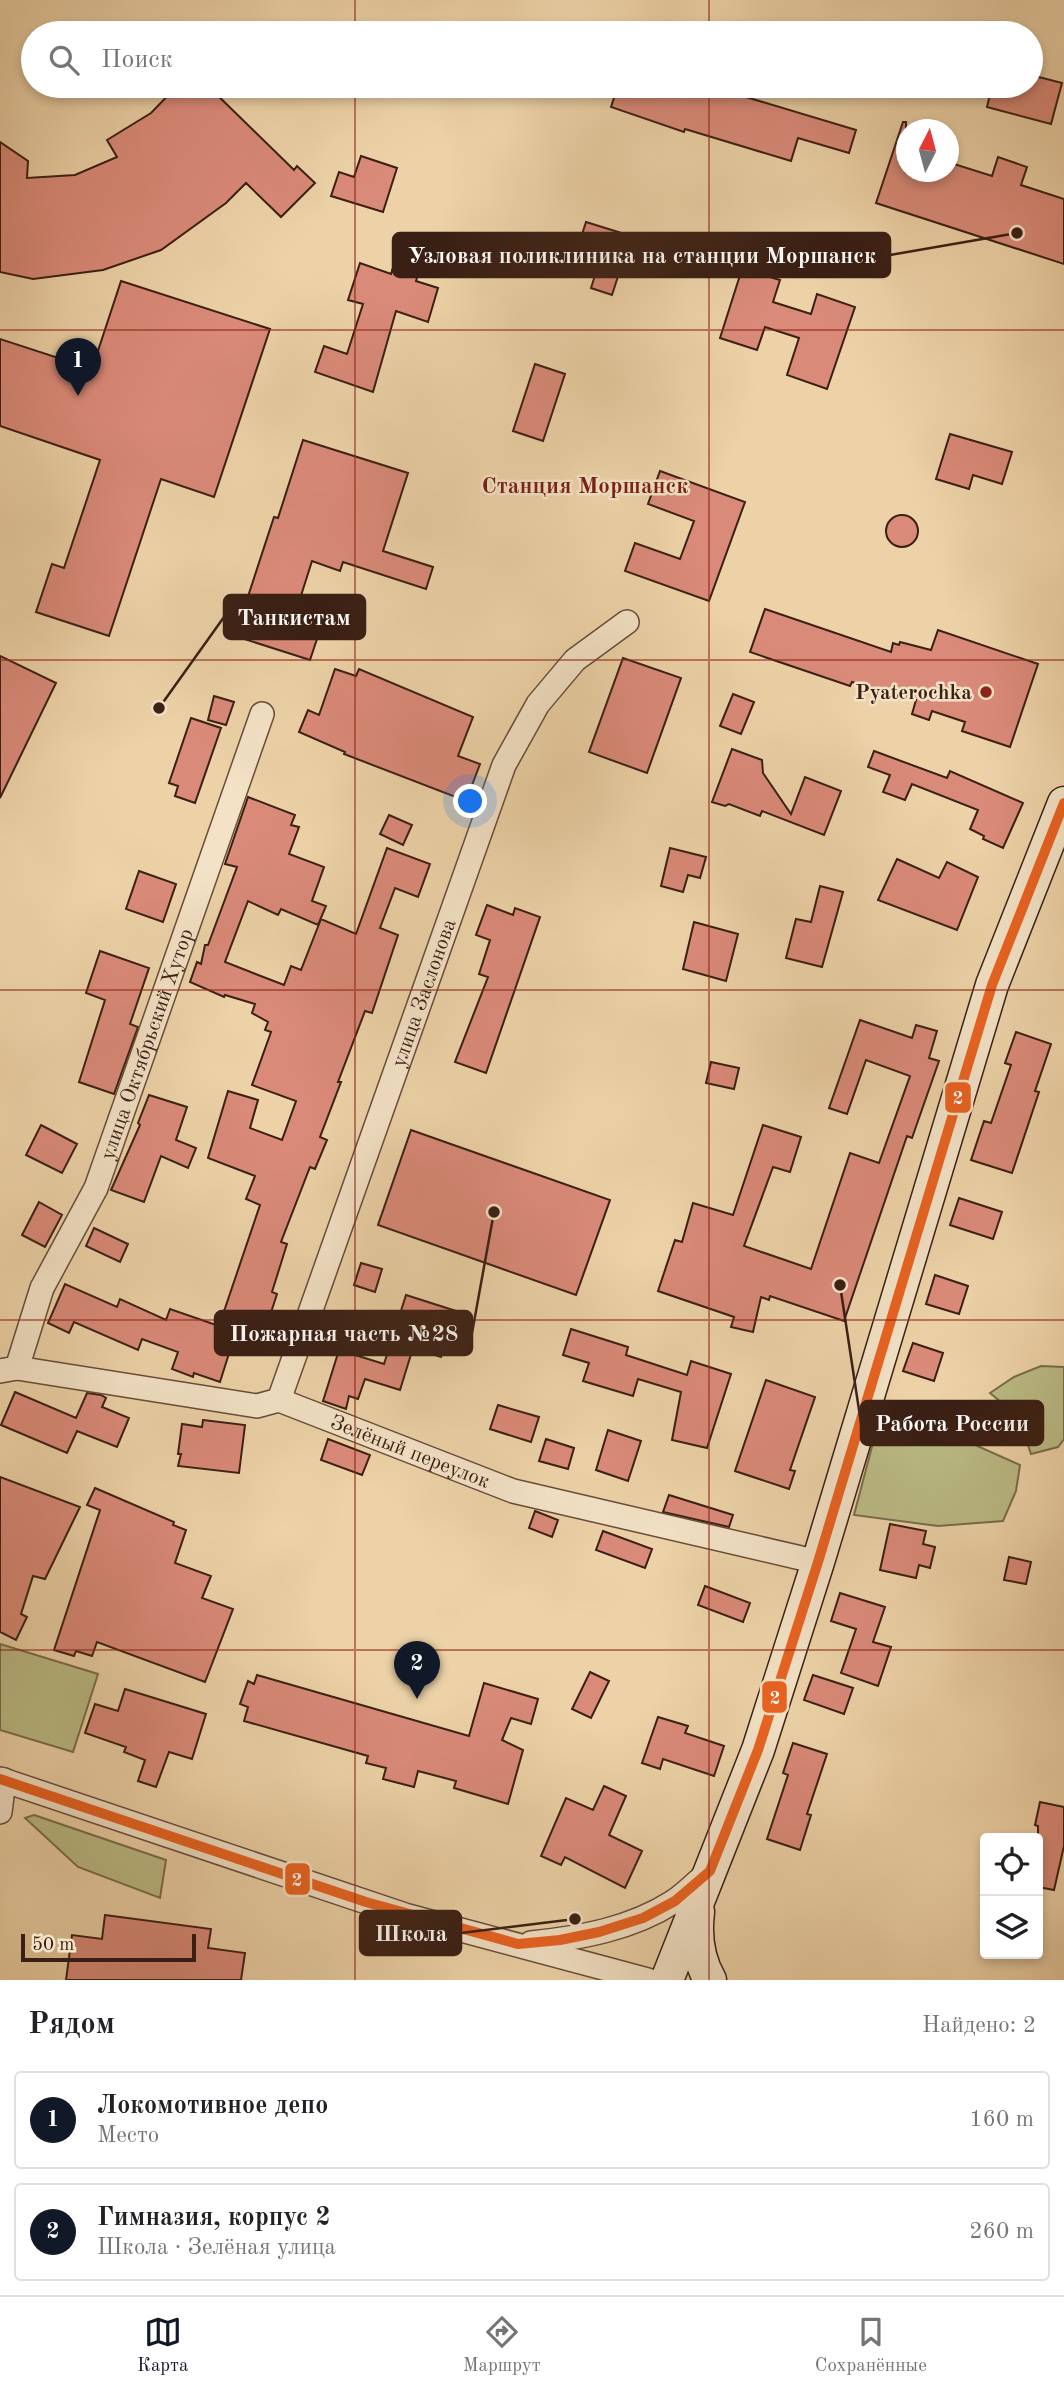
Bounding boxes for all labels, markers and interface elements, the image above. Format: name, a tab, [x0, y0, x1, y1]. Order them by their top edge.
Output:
search box	[21, 21, 1043, 98]
icon: search	[45, 41, 83, 79]
text: Поиск	[101, 47, 173, 73]
north arrow	[896, 119, 959, 182]
callout: Узловая поликлиника на станции Моршанск	[393, 233, 890, 277]
text: Узловая поликлиника на станции Моршанск	[408, 245, 876, 268]
pin: 1	[55, 338, 101, 396]
district label: Станция Моршанск	[482, 475, 688, 498]
callout: Танкистам	[224, 595, 365, 639]
text: Танкистам	[237, 607, 351, 630]
place label: Pyaterochka	[855, 683, 972, 704]
marker: Pyaterochka	[978, 684, 994, 700]
your location	[453, 784, 487, 818]
street label: улица Заслонова	[389, 916, 461, 1070]
street label: улица Октябрьский Хутор	[98, 926, 198, 1163]
line badge: 2	[944, 1081, 972, 1114]
text: 2	[952, 1090, 964, 1109]
callout: Пожарная часть №28	[215, 1311, 472, 1355]
text: Пожарная часть №28	[230, 1323, 458, 1346]
callout: Работа России	[861, 1401, 1043, 1445]
street label: Зелёный переулок	[327, 1412, 493, 1493]
text: Работа России	[875, 1413, 1029, 1436]
pin: 2	[394, 1641, 440, 1699]
line badge: 2	[761, 1680, 788, 1714]
text: 2	[769, 1690, 781, 1709]
map controls	[980, 1833, 1043, 1959]
button: locate	[980, 1833, 1043, 1896]
line badge: 2	[284, 1862, 311, 1896]
text: 2	[291, 1872, 303, 1891]
button: layers	[980, 1896, 1043, 1959]
callout: Школа	[360, 1911, 461, 1955]
text: Школа	[375, 1923, 448, 1946]
scale bar	[21, 1931, 196, 1963]
text: 50 m	[32, 1936, 74, 1955]
text: Рядом	[28, 2010, 115, 2040]
text: Найдено: 2	[922, 2014, 1036, 2037]
text: Локомотивное депо	[97, 2093, 328, 2119]
text: 1	[46, 2108, 60, 2131]
text: 160 m	[969, 2108, 1034, 2131]
text: Место	[97, 2124, 159, 2147]
text: Гимназия, корпус 2	[97, 2205, 331, 2231]
text: 2	[46, 2220, 60, 2243]
text: 260 m	[969, 2220, 1034, 2243]
text: Школа · Зелёная улица	[97, 2236, 336, 2259]
tab: Карта	[137, 2313, 188, 2378]
tab: Маршрут	[463, 2313, 541, 2378]
tab: Сохранённые	[815, 2313, 927, 2378]

